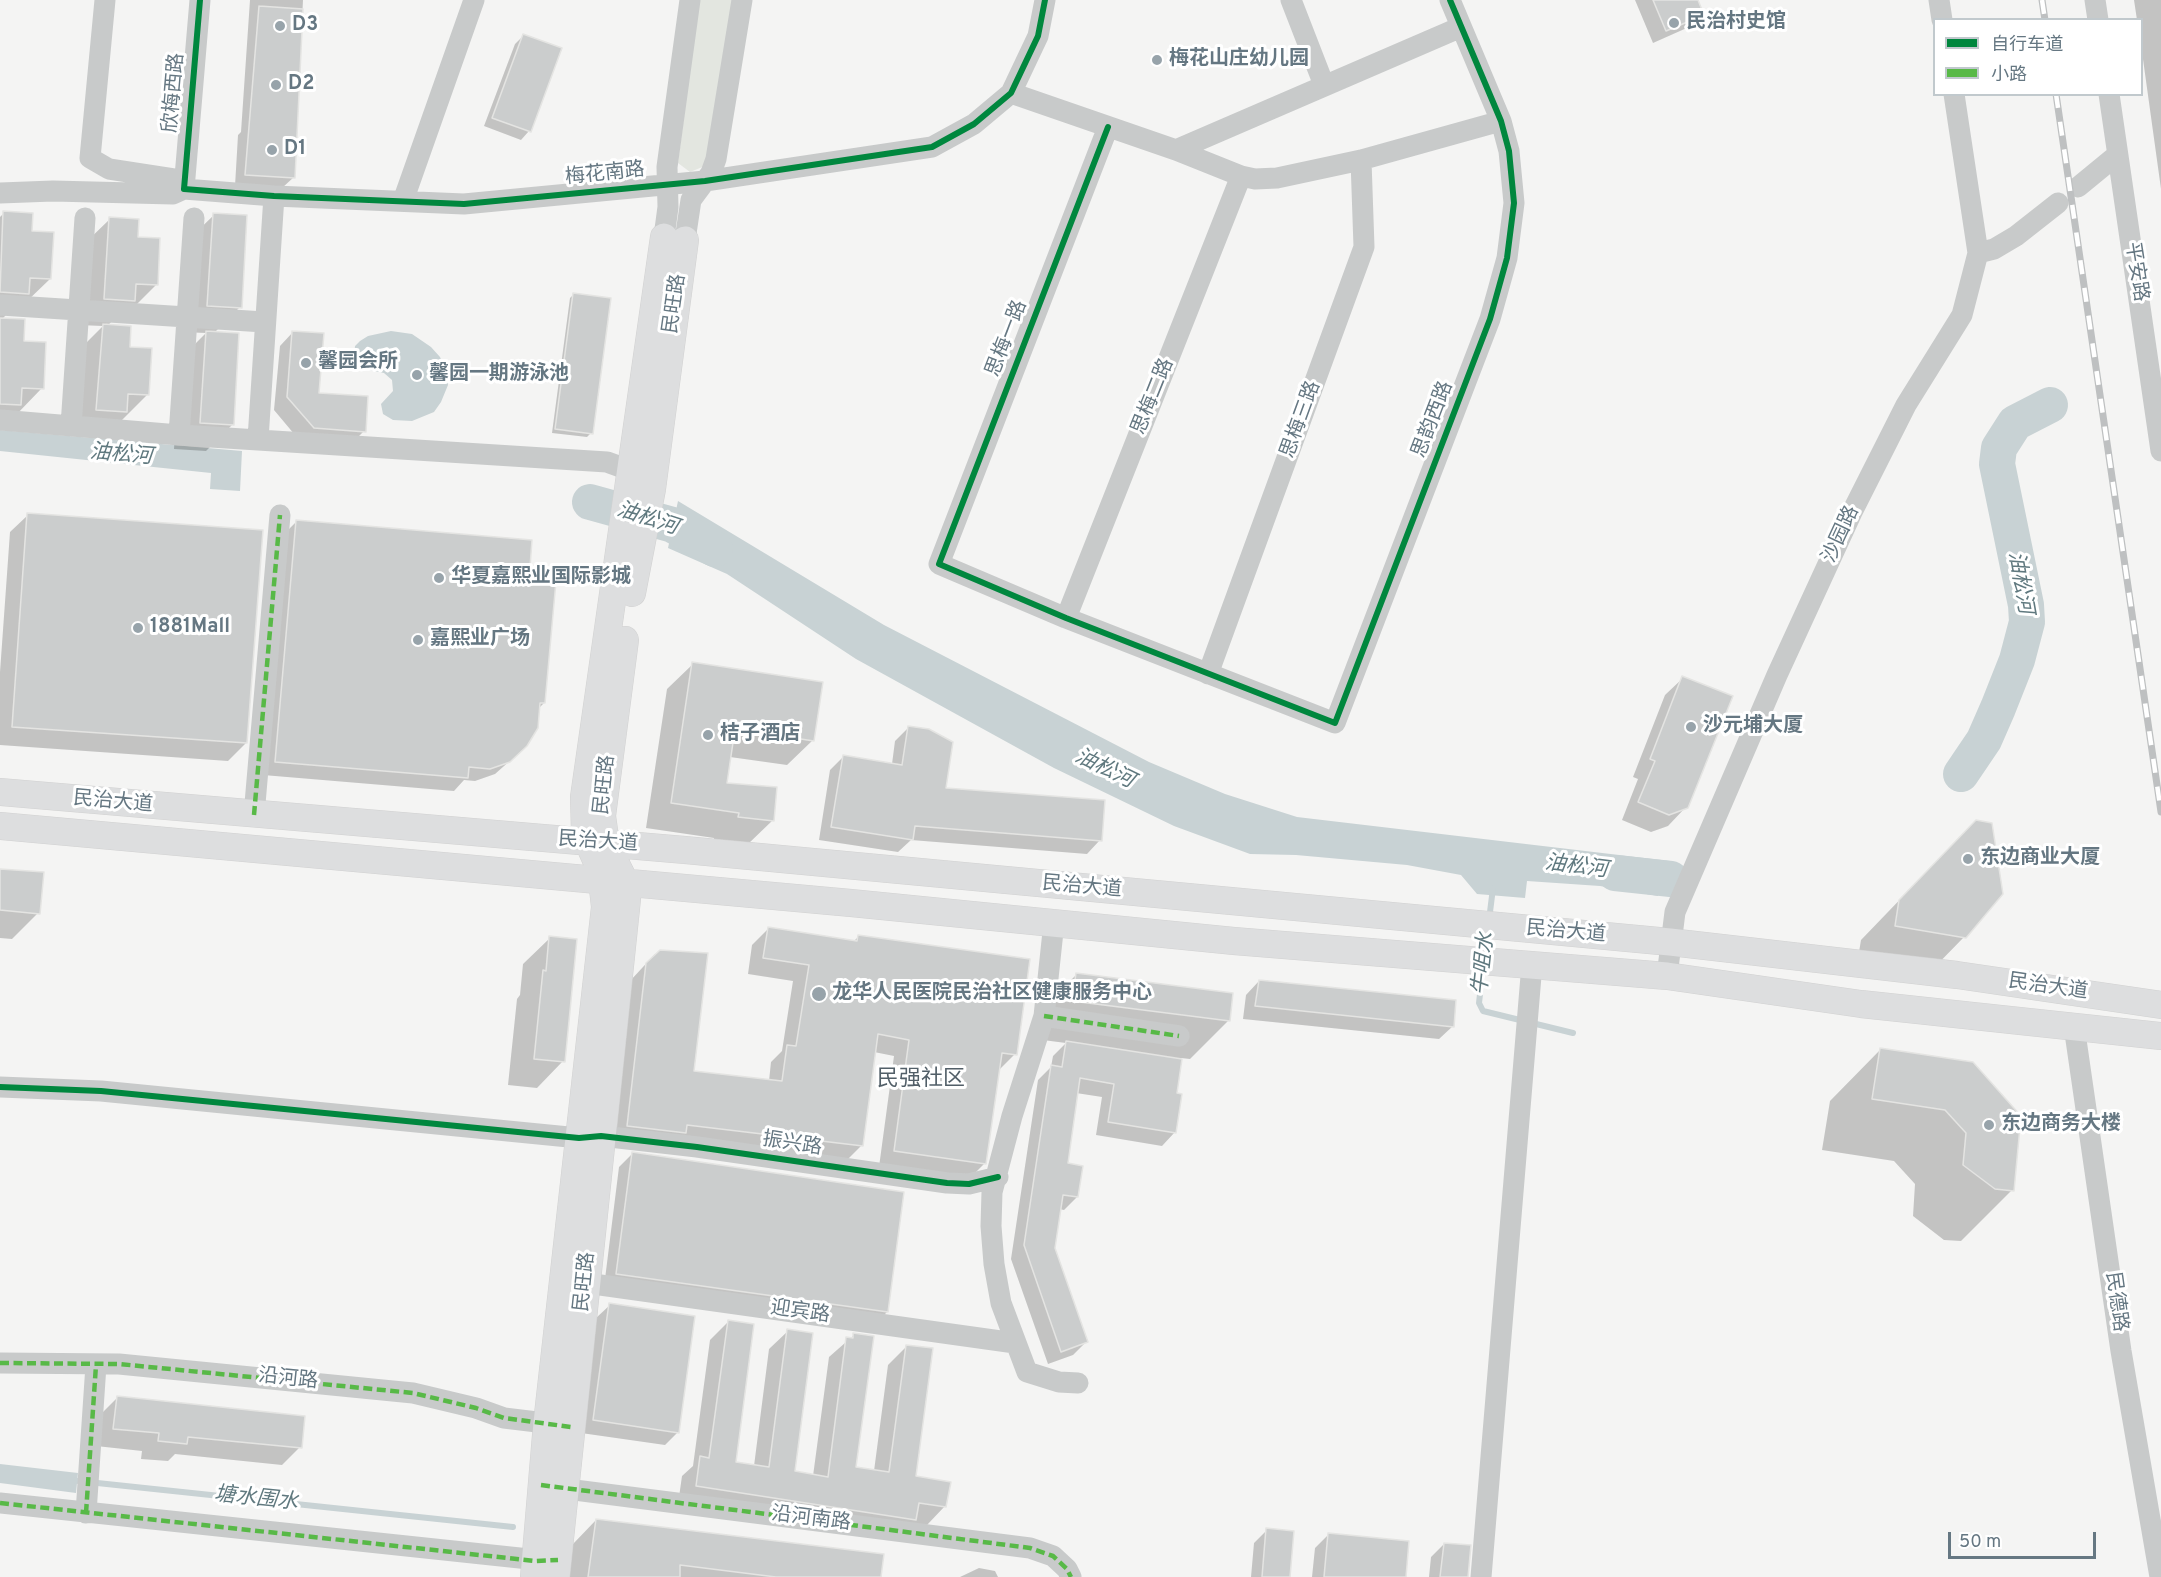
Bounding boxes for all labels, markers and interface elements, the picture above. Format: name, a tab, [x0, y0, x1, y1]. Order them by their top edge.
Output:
place label: 民治村史馆	[1686, 11, 1786, 35]
place label: D3	[292, 14, 318, 38]
marker: 民治村史馆	[1667, 16, 1681, 30]
legend	[1933, 18, 2143, 96]
marker: D3	[273, 19, 287, 33]
text: 自行车道	[1991, 34, 2063, 57]
place label: 梅花山庄幼儿园	[1169, 48, 1309, 72]
street label: 欣梅西路	[160, 52, 190, 134]
marker: 梅花山庄幼儿园	[1150, 53, 1164, 67]
text: 小路	[1991, 64, 2027, 87]
place label: D2	[288, 73, 314, 97]
marker: D2	[269, 78, 283, 92]
place label: D1	[284, 138, 306, 162]
marker: D1	[265, 143, 279, 157]
street label: 梅花南路	[564, 159, 646, 191]
street label: 平安路	[2118, 240, 2152, 304]
street label: 民旺路	[660, 273, 692, 335]
street label: 思梅一路	[982, 297, 1034, 381]
place label: 馨园会所	[318, 351, 398, 375]
street label: 思梅二路	[1128, 355, 1180, 439]
marker: 馨园会所	[299, 356, 313, 370]
place label: 馨园一期游泳池	[429, 363, 569, 387]
marker: 馨园一期游泳池	[410, 368, 424, 382]
street label: 思梅三路	[1277, 378, 1327, 462]
street label: 思韵西路	[1408, 378, 1460, 462]
water label: 油松河	[89, 441, 153, 471]
water label: 油松河	[613, 498, 681, 542]
street label: 沙园路	[1818, 503, 1866, 567]
water label: 油松河	[2001, 550, 2037, 616]
place label: 华夏嘉熙业国际影城	[451, 566, 631, 590]
marker: 华夏嘉熙业国际影城	[432, 571, 446, 585]
place label: 1881Mall	[150, 616, 230, 640]
marker: 1881Mall	[131, 621, 145, 635]
place label: 嘉熙业广场	[430, 628, 530, 652]
marker: 嘉熙业广场	[411, 633, 425, 647]
place label: 沙元埔大厦	[1703, 715, 1803, 739]
marker: 沙元埔大厦	[1684, 720, 1698, 734]
place label: 桔子酒店	[720, 723, 800, 747]
marker: 桔子酒店	[701, 728, 715, 742]
water label: 油松河	[1070, 745, 1138, 795]
street label: 民旺路	[591, 754, 621, 816]
street label: 民治大道	[72, 788, 154, 818]
street label: 民治大道	[557, 828, 639, 858]
place label: 东边商业大厦	[1980, 847, 2100, 871]
water label: 油松河	[1543, 852, 1609, 884]
marker: 东边商业大厦	[1961, 852, 1975, 866]
street label: 民治大道	[1041, 873, 1123, 903]
street label: 民治大道	[1525, 918, 1607, 948]
water label: 牛咀水	[1469, 931, 1501, 997]
street label: 民治大道	[2007, 971, 2089, 1005]
place label: 龙华人民医院民治社区健康服务中心	[832, 982, 1152, 1006]
marker: 龙华人民医院民治社区健康服务中心	[810, 985, 828, 1003]
district label: 民强社区	[877, 1068, 965, 1094]
place label: 东边商务大楼	[2001, 1113, 2121, 1137]
marker: 东边商务大楼	[1982, 1118, 1996, 1132]
street label: 振兴路	[760, 1128, 824, 1162]
street label: 民旺路	[571, 1251, 601, 1313]
street label: 民德路	[2099, 1271, 2131, 1333]
street label: 迎宾路	[769, 1297, 831, 1329]
street label: 沿河路	[257, 1365, 319, 1395]
water label: 塘水围水	[213, 1483, 299, 1517]
street label: 沿河南路	[770, 1503, 852, 1537]
scale bar	[1951, 1520, 2100, 1558]
text: 50 m	[1959, 1531, 2001, 1554]

